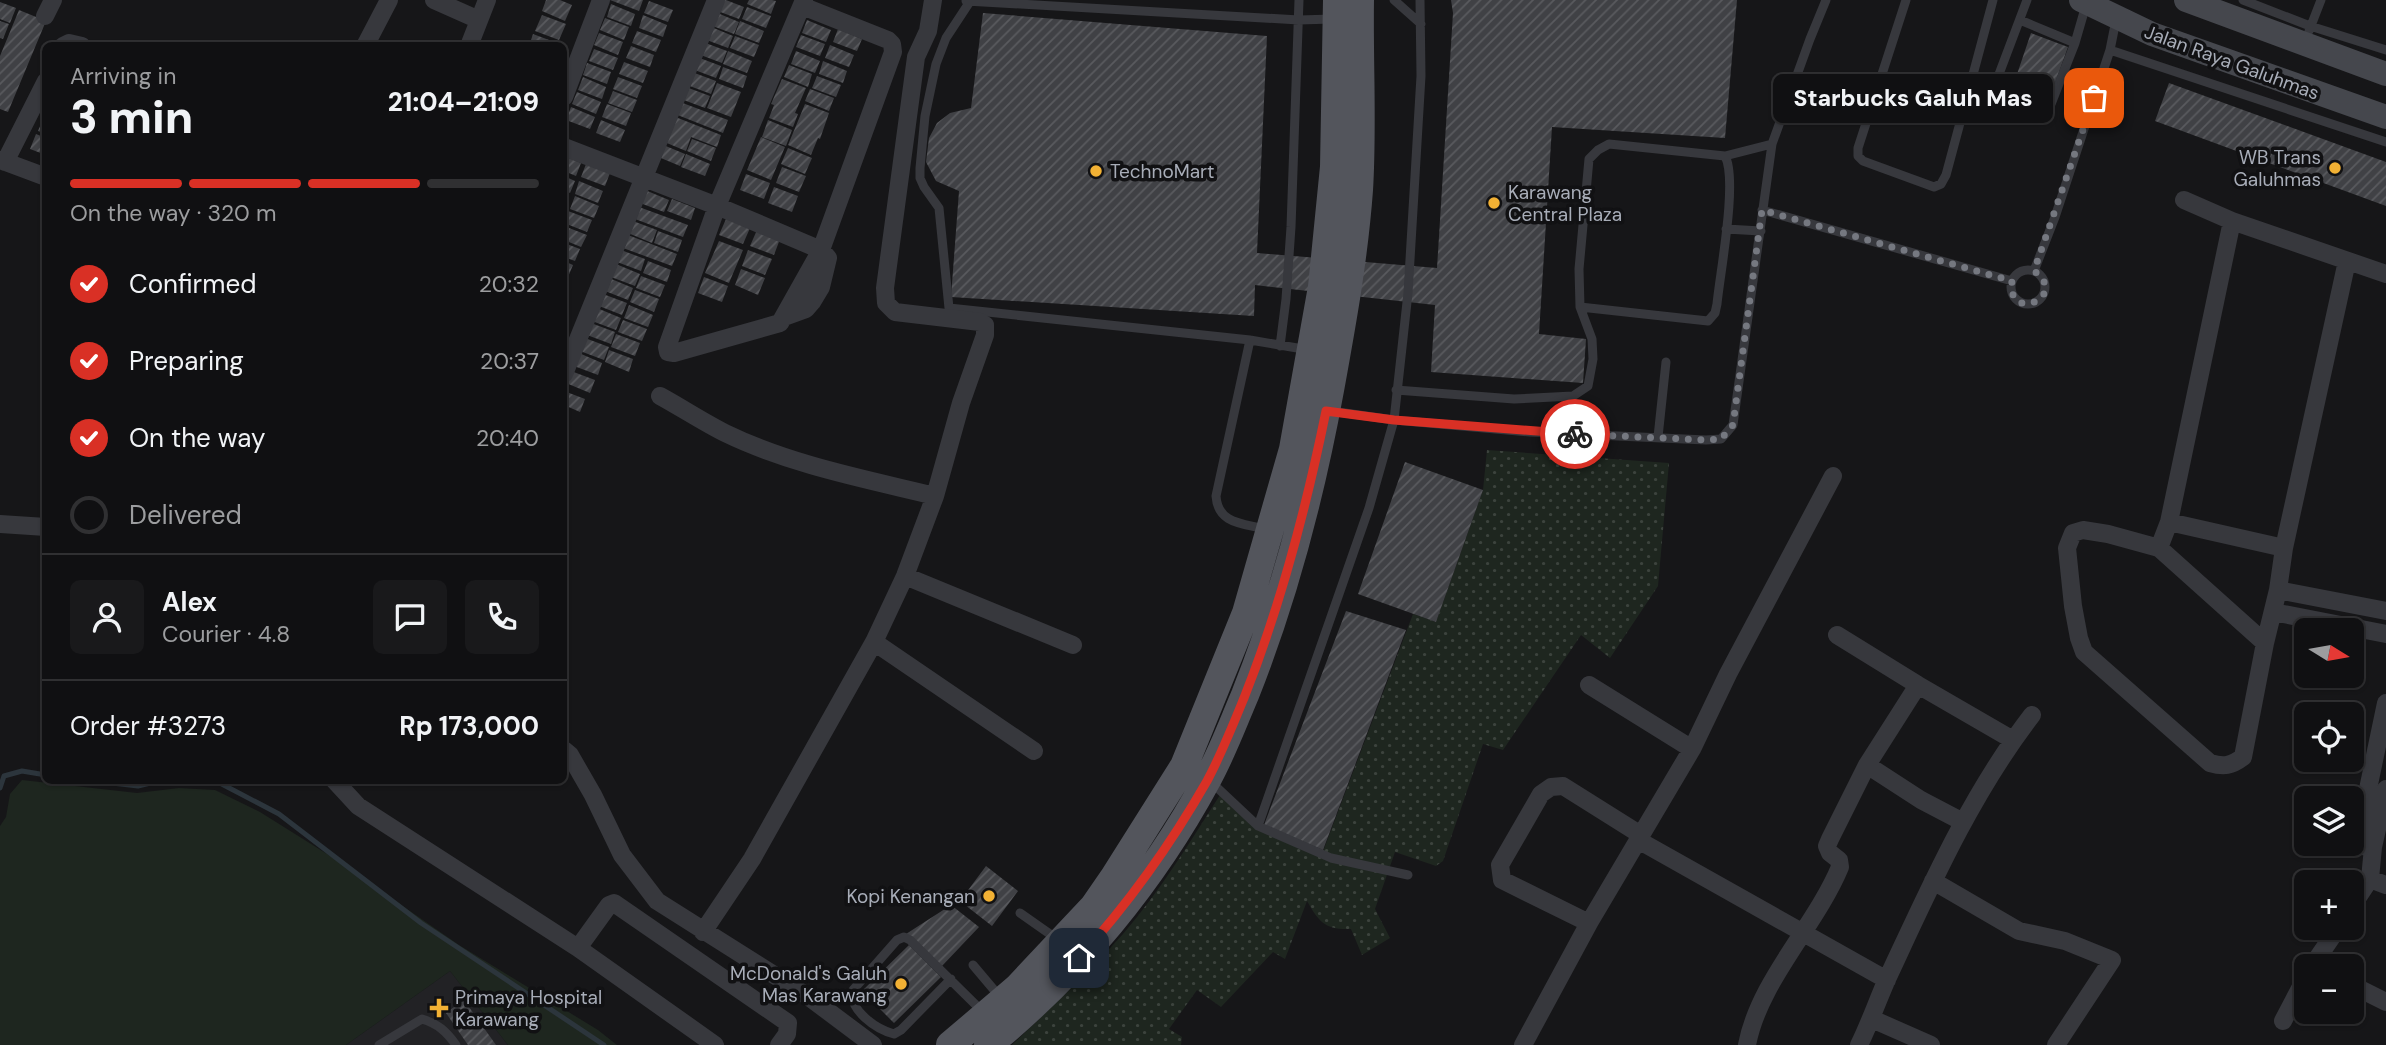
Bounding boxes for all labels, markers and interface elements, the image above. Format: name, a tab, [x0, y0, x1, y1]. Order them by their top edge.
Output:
street label: Jalan Raya Galuhmas	[2141, 19, 2323, 106]
text: Arriving in	[70, 61, 176, 91]
pin	[2064, 68, 2124, 128]
callout: Starbucks Galuh Mas	[1772, 74, 2052, 122]
icon: bag	[2075, 79, 2113, 117]
text: Starbucks Galuh Mas	[1793, 83, 2033, 113]
text: 21:04–21:09	[388, 85, 539, 119]
text: 3 min	[70, 87, 193, 147]
place label: WB Trans Galuhmas	[2233, 145, 2321, 192]
place label: TechnoMart	[1110, 159, 1215, 184]
marker: WB Trans Galuhmas	[2327, 160, 2343, 176]
marker: TechnoMart	[1088, 163, 1104, 179]
place label: Karawang Central Plaza	[1508, 180, 1622, 227]
marker: Karawang Central Plaza	[1486, 195, 1502, 211]
text: On the way · 320 m	[70, 198, 276, 228]
icon: check	[70, 265, 108, 303]
text: Confirmed	[129, 267, 256, 301]
text: 20:32	[479, 269, 539, 299]
icon: check	[70, 342, 108, 380]
text: Preparing	[129, 344, 244, 378]
text: 20:37	[480, 346, 539, 376]
courier	[1540, 399, 1610, 469]
icon: bike	[1556, 415, 1594, 453]
icon: check	[70, 419, 108, 457]
text: On the way	[129, 421, 265, 455]
text: 20:40	[476, 423, 539, 453]
text: Delivered	[129, 498, 242, 532]
button: person	[70, 580, 144, 654]
button: chat	[373, 580, 447, 654]
button: phone	[465, 580, 539, 654]
text: Alex	[162, 585, 217, 619]
north arrow	[2294, 618, 2364, 688]
map controls	[2294, 618, 2364, 1024]
text: Courier · 4.8	[162, 619, 290, 649]
button: locate	[2294, 702, 2364, 772]
text: Order #3273	[70, 709, 226, 743]
text: Rp 173,000	[399, 709, 539, 743]
button: layers	[2294, 786, 2364, 856]
button: +	[2294, 870, 2364, 940]
place label: Kopi Kenangan	[847, 884, 975, 909]
marker: Kopi Kenangan	[981, 888, 997, 904]
pin	[1049, 928, 1109, 988]
icon: home	[1060, 939, 1098, 977]
button: −	[2294, 954, 2364, 1024]
place label: McDonald's Galuh Mas Karawang	[730, 961, 887, 1008]
marker: McDonald's Galuh Mas Karawang	[893, 976, 909, 992]
place label: Primaya Hospital Karawang	[455, 985, 602, 1032]
marker: Primaya Hospital Karawang	[429, 998, 449, 1018]

